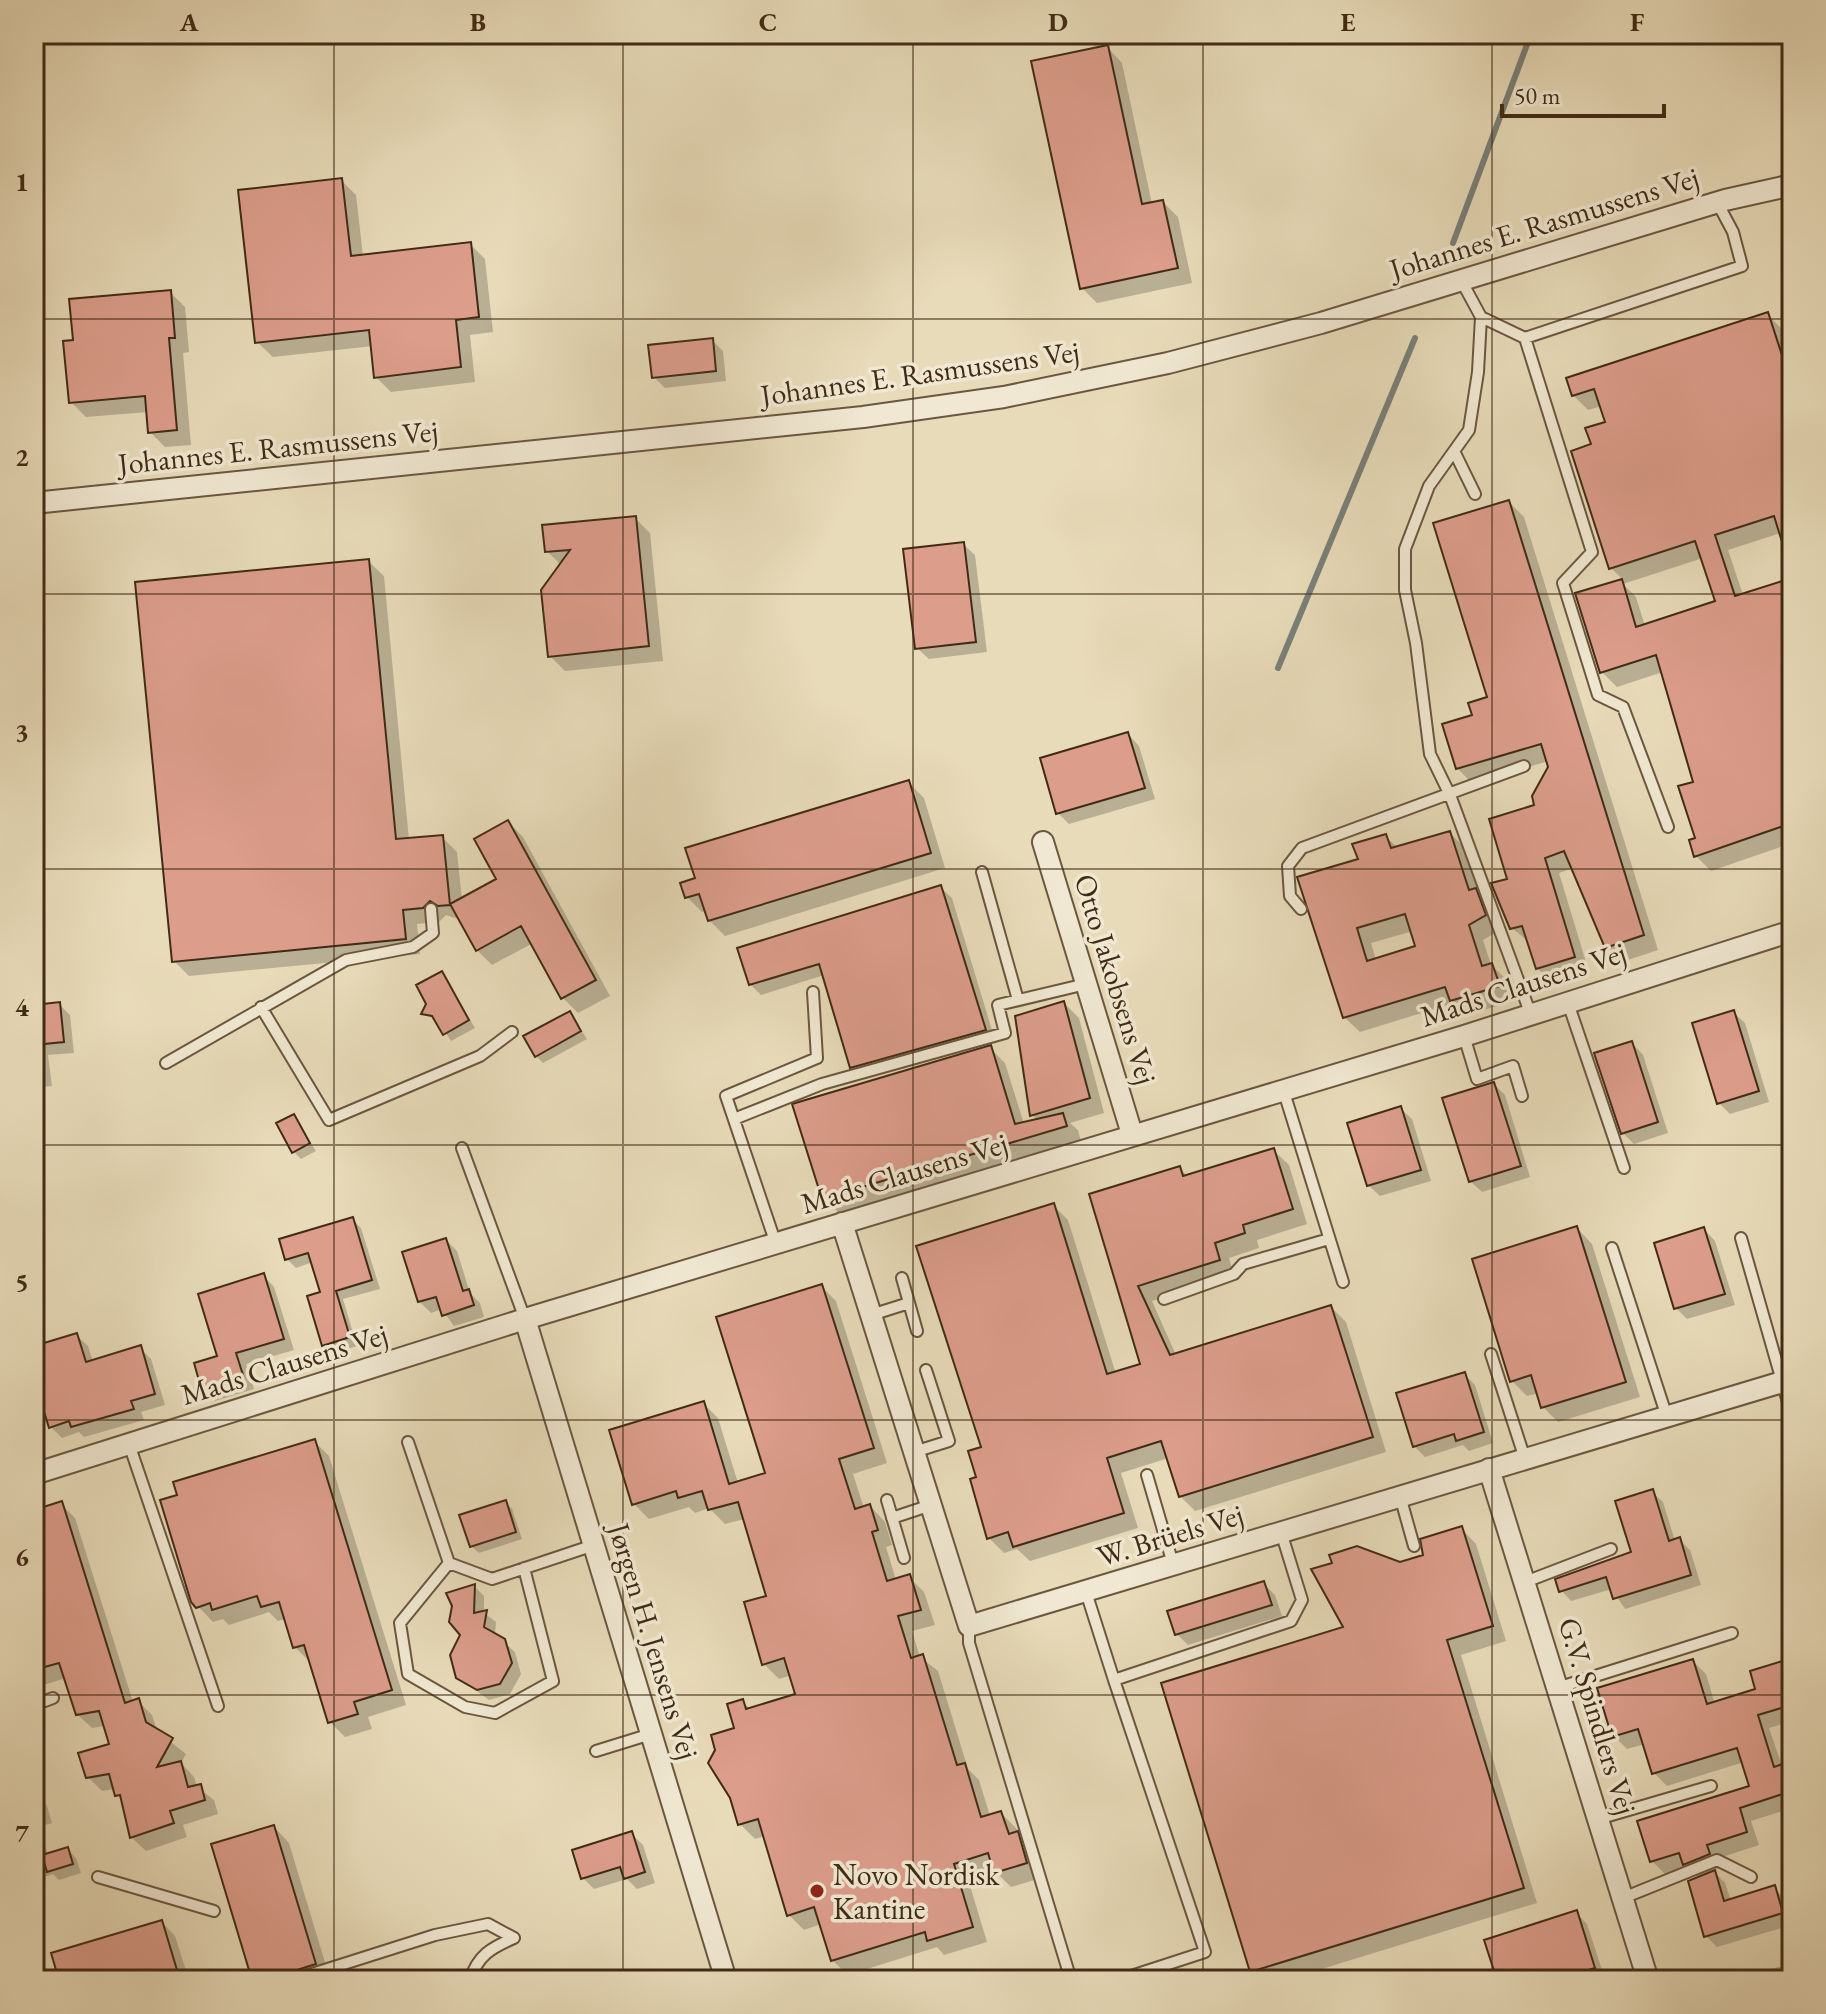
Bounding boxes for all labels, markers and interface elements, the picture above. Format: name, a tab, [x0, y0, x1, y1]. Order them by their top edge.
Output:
text: A	[179, 5, 199, 39]
text: B	[470, 5, 486, 39]
text: C	[759, 5, 777, 39]
text: D	[1048, 5, 1068, 39]
text: E	[1341, 5, 1356, 39]
text: F	[1630, 5, 1644, 39]
scale bar	[1502, 68, 1664, 118]
text: 50 m	[1514, 80, 1561, 111]
street label: Johannes E. Rasmussens Vej	[1382, 157, 1703, 290]
text: 1	[15, 165, 29, 199]
street label: Johannes E. Rasmussens Vej	[755, 331, 1082, 415]
street label: Johannes E. Rasmussens Vej	[113, 411, 440, 484]
text: 2	[15, 440, 29, 474]
text: 3	[15, 715, 29, 749]
street label: Otto Jakobsens Vej	[1066, 869, 1166, 1089]
street label: Mads Clausens Vej	[1415, 932, 1631, 1036]
text: 4	[15, 990, 29, 1024]
street label: Mads Clausens Vej	[796, 1123, 1012, 1223]
text: 5	[15, 1265, 29, 1299]
street label: Mads Clausens Vej	[176, 1314, 392, 1414]
street label: W. Brüels Vej	[1092, 1494, 1248, 1576]
street label: Jørgen H. Jensens Vej	[599, 1515, 708, 1764]
text: 6	[15, 1540, 29, 1574]
street label: G.V. Spindlers Vej	[1550, 1613, 1646, 1819]
text: 7	[15, 1816, 29, 1850]
place label: Novo Nordisk Kantine	[833, 1855, 1000, 1928]
marker: Novo Nordisk Kantine	[808, 1882, 826, 1900]

